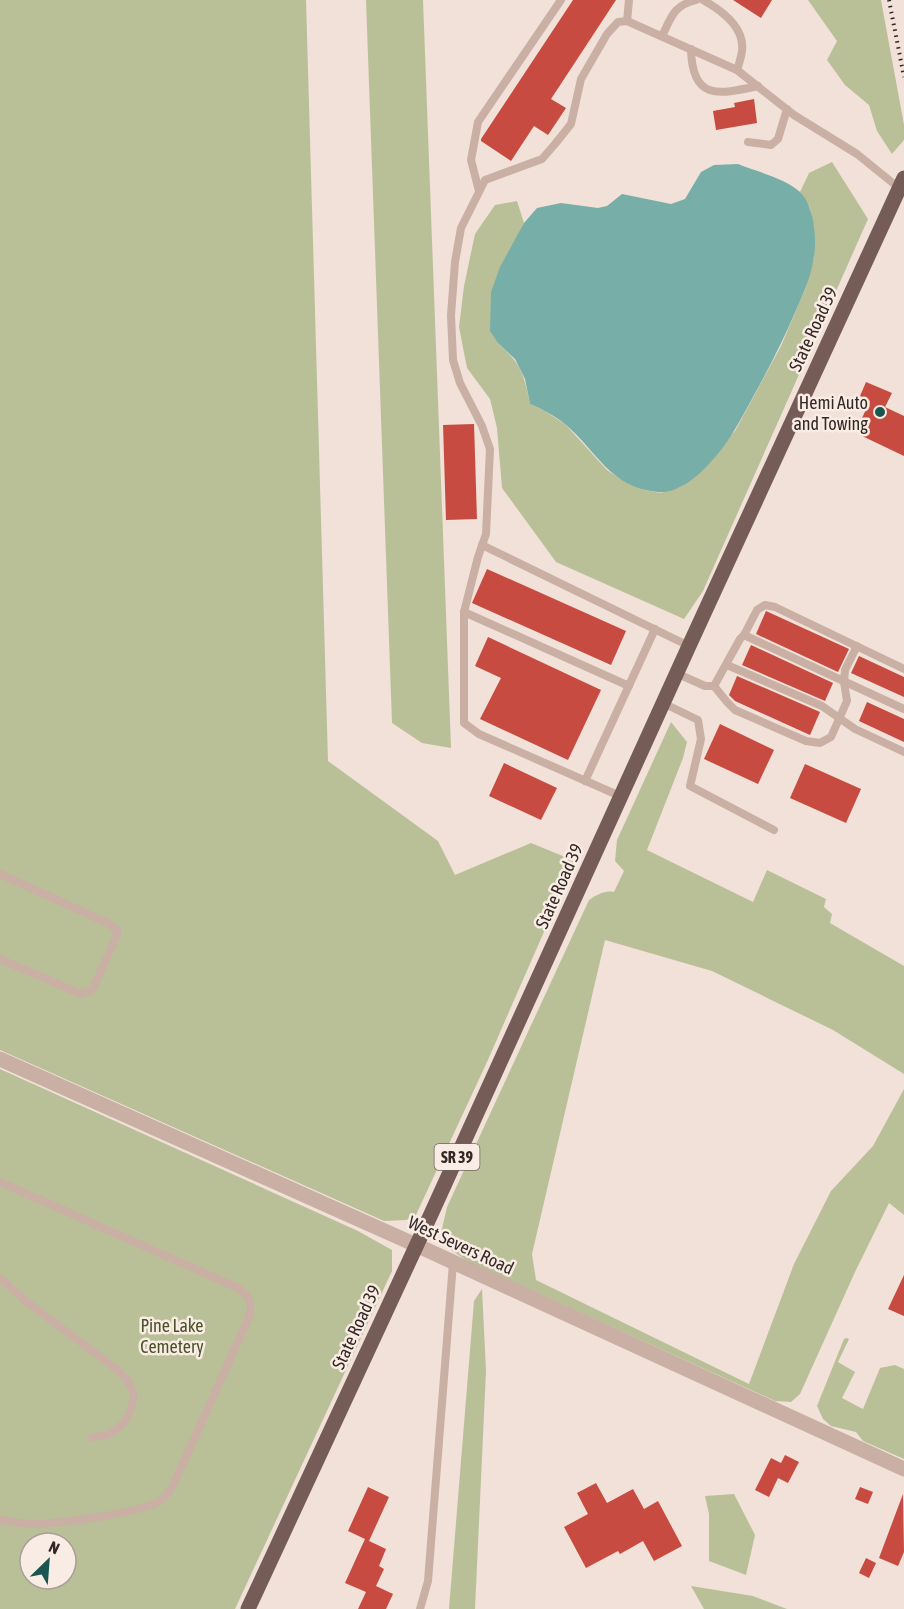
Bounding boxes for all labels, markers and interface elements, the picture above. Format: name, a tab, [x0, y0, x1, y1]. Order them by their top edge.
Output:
street label: State Road 39	[784, 284, 842, 374]
place label: Hemi Auto and Towing	[793, 392, 868, 434]
marker: Hemi Auto and Towing	[873, 405, 887, 419]
street label: State Road 39	[531, 840, 587, 932]
road number: SR 39	[434, 1144, 480, 1170]
street label: West Severs Road	[405, 1211, 517, 1279]
street label: State Road 39	[327, 1282, 385, 1372]
park label: Pine Lake Cemetery	[140, 1315, 204, 1357]
north arrow	[18, 1531, 78, 1591]
text: N	[46, 1537, 62, 1558]

